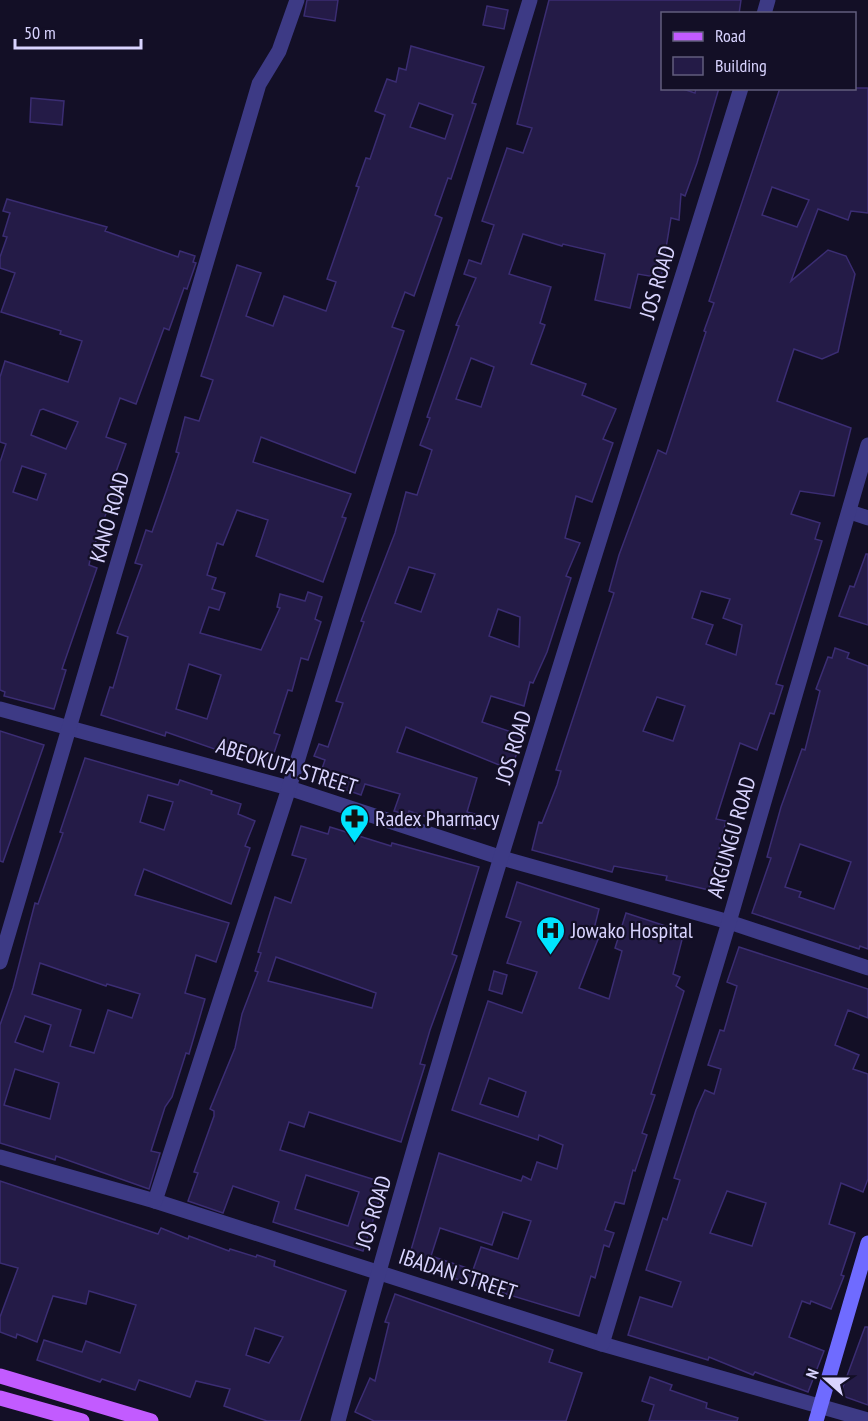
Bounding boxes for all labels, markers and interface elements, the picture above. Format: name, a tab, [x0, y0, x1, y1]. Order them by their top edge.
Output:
scale bar	[15, 12, 141, 50]
legend	[661, 12, 856, 90]
text: 50 m	[24, 21, 56, 44]
text: Road	[715, 24, 746, 47]
text: Building	[715, 54, 767, 77]
street label: JOS ROAD	[632, 242, 681, 323]
street label: KANO ROAD	[83, 469, 135, 565]
street label: JOS ROAD	[488, 707, 537, 788]
street label: ABEOKUTA STREET	[213, 731, 361, 801]
street label: ARGUNGU ROAD	[700, 773, 762, 901]
pharmacy icon: Radex Pharmacy	[338, 802, 370, 844]
place label: Radex Pharmacy	[375, 804, 500, 832]
hospital icon: Jowako Hospital	[534, 914, 566, 956]
place label: Jowako Hospital	[570, 916, 694, 944]
street label: JOS ROAD	[348, 1172, 397, 1253]
street label: IBADAN STREET	[395, 1242, 521, 1306]
north arrow	[796, 1349, 856, 1409]
text: N	[801, 1366, 823, 1381]

